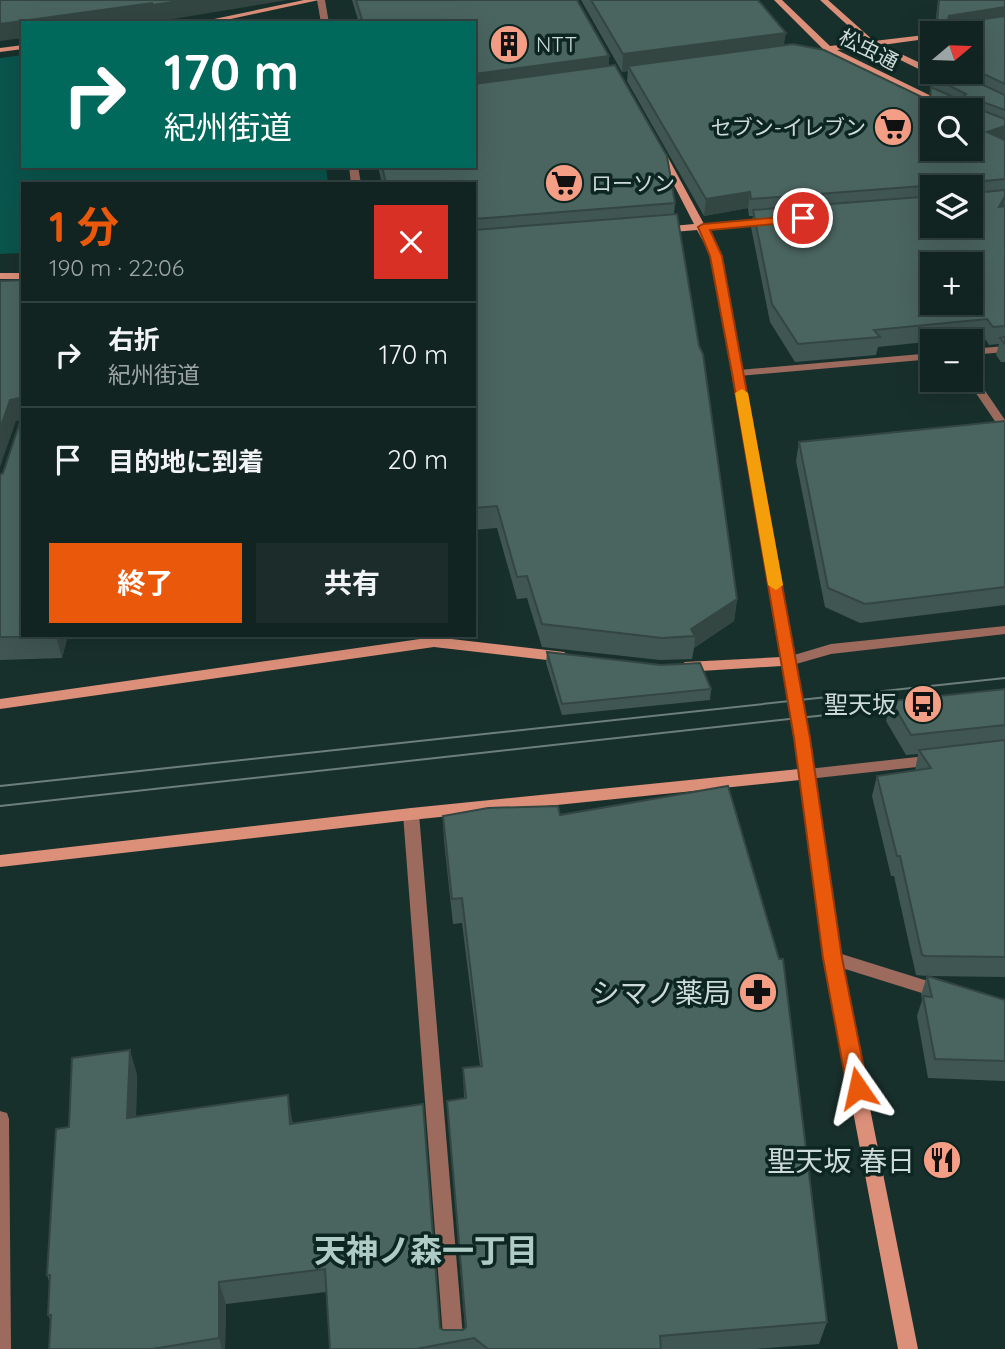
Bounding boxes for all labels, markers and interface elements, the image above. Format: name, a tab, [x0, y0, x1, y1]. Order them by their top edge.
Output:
north arrow	[920, 21, 984, 84]
map controls	[920, 21, 983, 392]
building icon: NTT	[488, 23, 530, 65]
street label: 松虫通	[835, 23, 903, 75]
place label: NTT	[536, 31, 577, 57]
text: 170 m	[164, 41, 299, 102]
icon: right	[49, 49, 140, 140]
button: search	[920, 98, 983, 161]
supermarket icon: セブン-イレブン	[872, 106, 914, 148]
text: 紀州街道	[164, 107, 292, 147]
place label: セブン-イレブン	[711, 114, 866, 140]
supermarket icon: ローソン	[543, 162, 585, 204]
place label: ローソン	[591, 170, 675, 196]
button: layers	[920, 175, 983, 238]
pin	[773, 188, 833, 248]
icon: arrive	[784, 199, 822, 237]
text: 1 分	[49, 200, 119, 253]
button: close	[374, 205, 448, 279]
button: +	[920, 252, 983, 315]
text: 190 m · 22:06	[49, 253, 184, 282]
text: 右折	[108, 323, 160, 356]
button: −	[920, 329, 983, 392]
icon: right	[49, 336, 87, 374]
text: 170 m	[379, 338, 448, 371]
text: 紀州街道	[108, 360, 200, 389]
icon: arrive	[49, 441, 87, 479]
text: 20 m	[387, 443, 448, 476]
text: 目的地に到着	[108, 445, 264, 478]
button: 終了	[49, 543, 242, 623]
button: 共有	[256, 543, 448, 623]
bus stop icon: 聖天坂	[902, 683, 944, 725]
place label: 聖天坂	[824, 689, 896, 719]
pharmacy icon: シマノ薬局	[737, 971, 779, 1013]
place label: シマノ薬局	[592, 975, 731, 1010]
position arrow	[821, 1051, 895, 1125]
restaurant icon: 聖天坂 春日	[921, 1139, 963, 1181]
place label: 聖天坂 春日	[767, 1143, 915, 1178]
district label: 天神ノ森一丁目	[314, 1230, 538, 1270]

